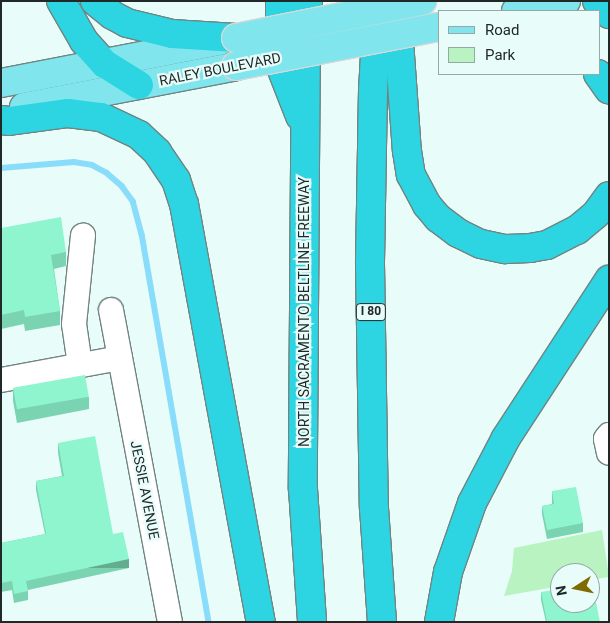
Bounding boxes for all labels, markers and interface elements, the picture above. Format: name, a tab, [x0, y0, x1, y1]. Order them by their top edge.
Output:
legend	[438, 10, 600, 75]
text: Road	[485, 21, 519, 39]
text: Park	[485, 46, 515, 64]
street label: RALEY BOULEVARD	[158, 49, 282, 89]
street label: NORTH SACRAMENTO BELTLINE FREEWAY	[296, 177, 312, 447]
road number: I 80	[355, 302, 387, 322]
street label: JESSIE AVENUE	[127, 439, 163, 541]
north arrow	[550, 563, 600, 613]
text: N	[552, 584, 570, 597]

